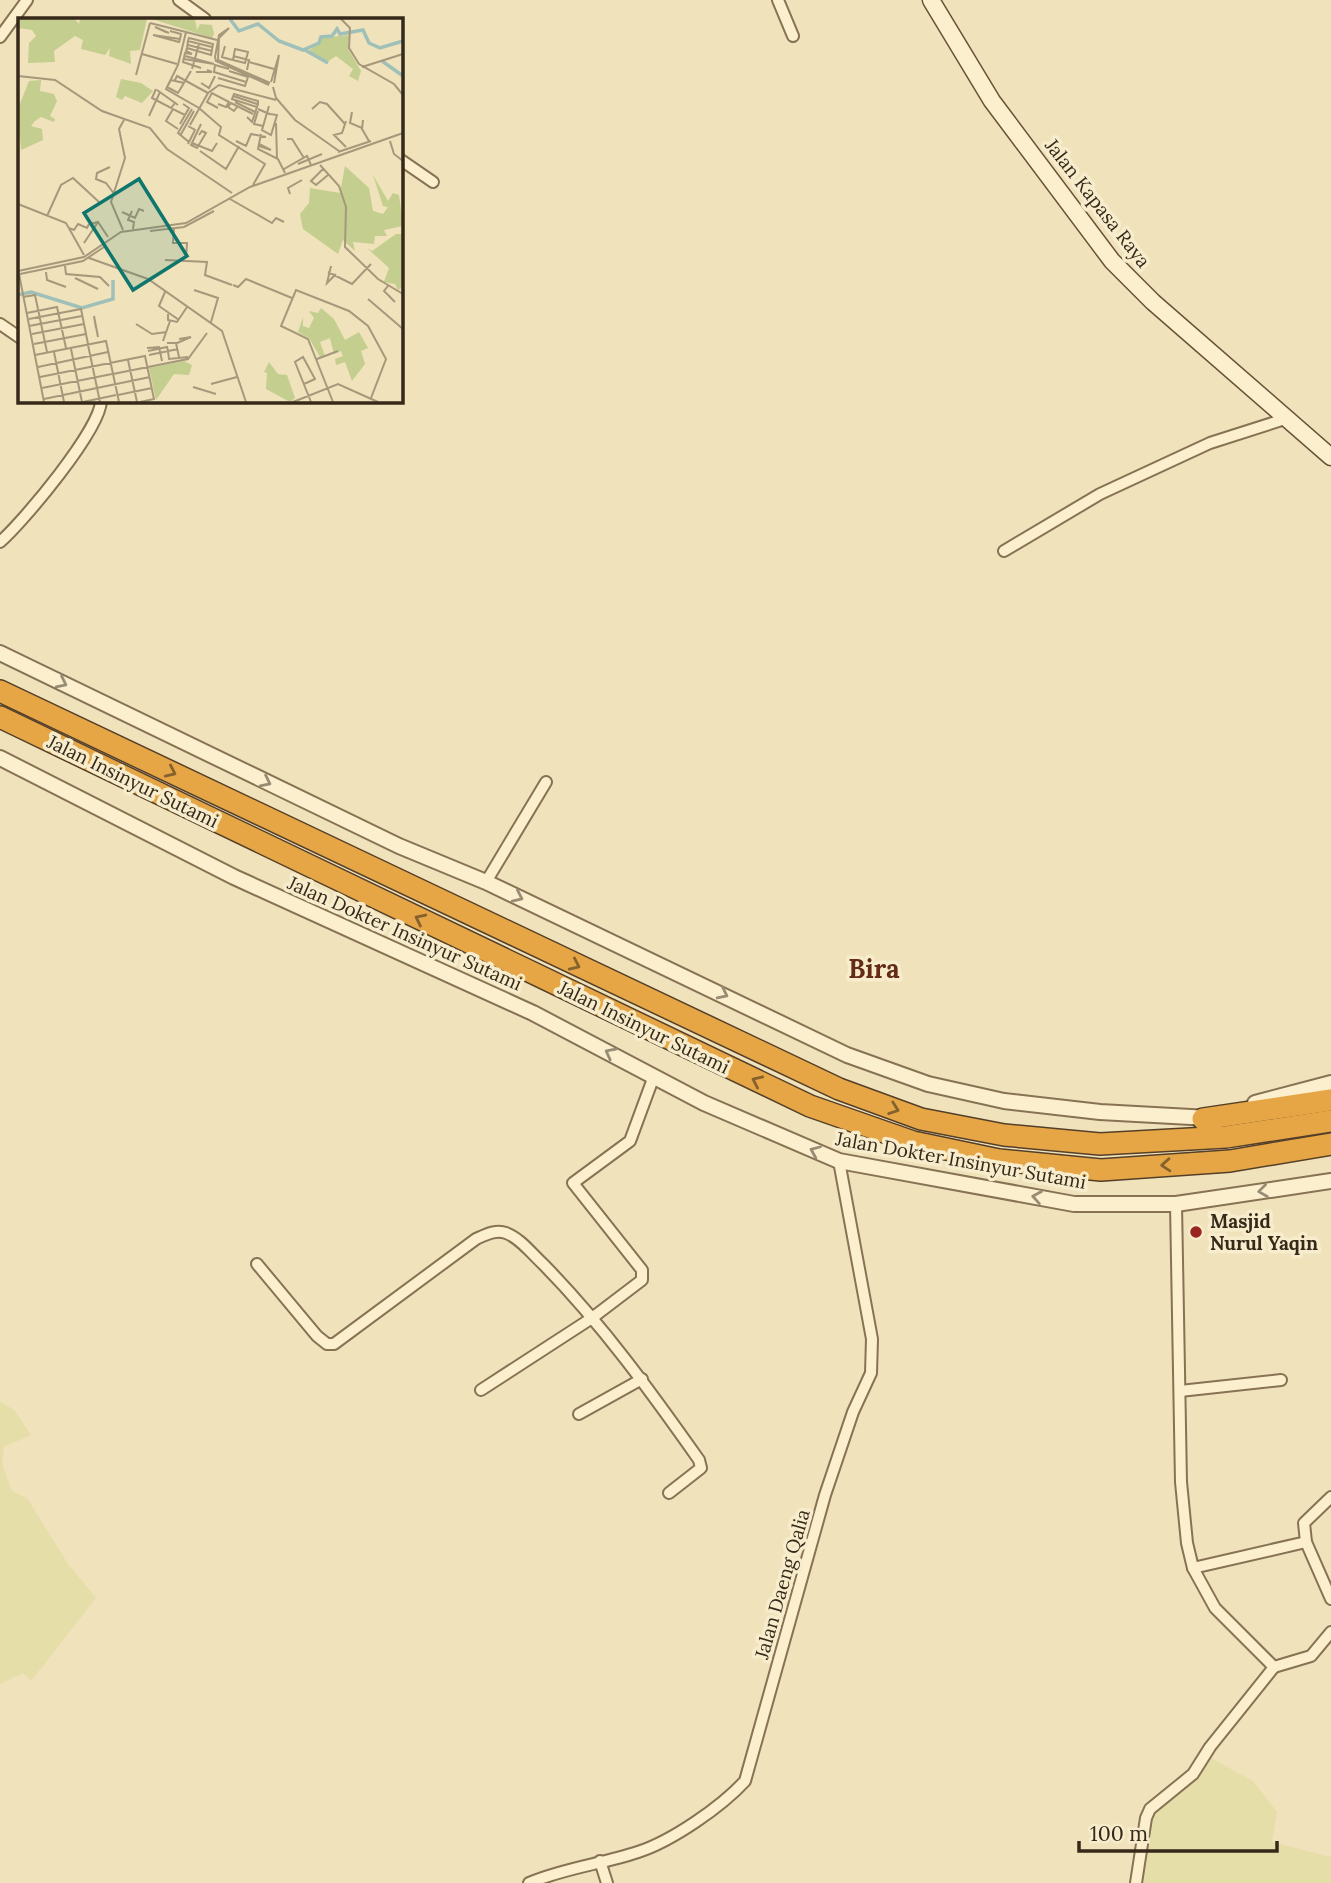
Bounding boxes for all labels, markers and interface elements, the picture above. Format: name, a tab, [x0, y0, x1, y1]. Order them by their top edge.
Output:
inset map	[18, 18, 402, 402]
street label: Jalan Kapasa Raya	[1040, 133, 1156, 272]
one-way arrow	[55, 674, 67, 688]
street label: Jalan Insinyur Sutami	[43, 729, 223, 833]
one-way arrow	[164, 764, 176, 778]
one-way arrow	[259, 773, 271, 787]
street label: Jalan Dokter Insinyur Sutami	[283, 870, 526, 996]
one-way arrow	[511, 889, 523, 903]
one-way arrow	[415, 913, 427, 927]
district label: Bira	[848, 952, 900, 985]
one-way arrow	[568, 956, 580, 970]
street label: Jalan Insinyur Sutami	[554, 975, 734, 1079]
one-way arrow	[716, 986, 728, 1000]
one-way arrow	[605, 1048, 617, 1061]
one-way arrow	[752, 1075, 764, 1089]
one-way arrow	[887, 1101, 899, 1115]
street label: Jalan Dokter Insinyur Sutami	[833, 1126, 1088, 1194]
one-way arrow	[810, 1145, 823, 1159]
one-way arrow	[1161, 1158, 1172, 1173]
one-way arrow	[1258, 1183, 1269, 1198]
one-way arrow	[1032, 1190, 1043, 1205]
place label: Masjid Nurul Yaqin	[1210, 1209, 1318, 1255]
marker: Masjid Nurul Yaqin	[1188, 1224, 1204, 1240]
street label: Jalan Daeng Qalia	[749, 1506, 815, 1663]
scale bar	[1079, 1810, 1277, 1854]
text: 100 m	[1090, 1820, 1148, 1847]

